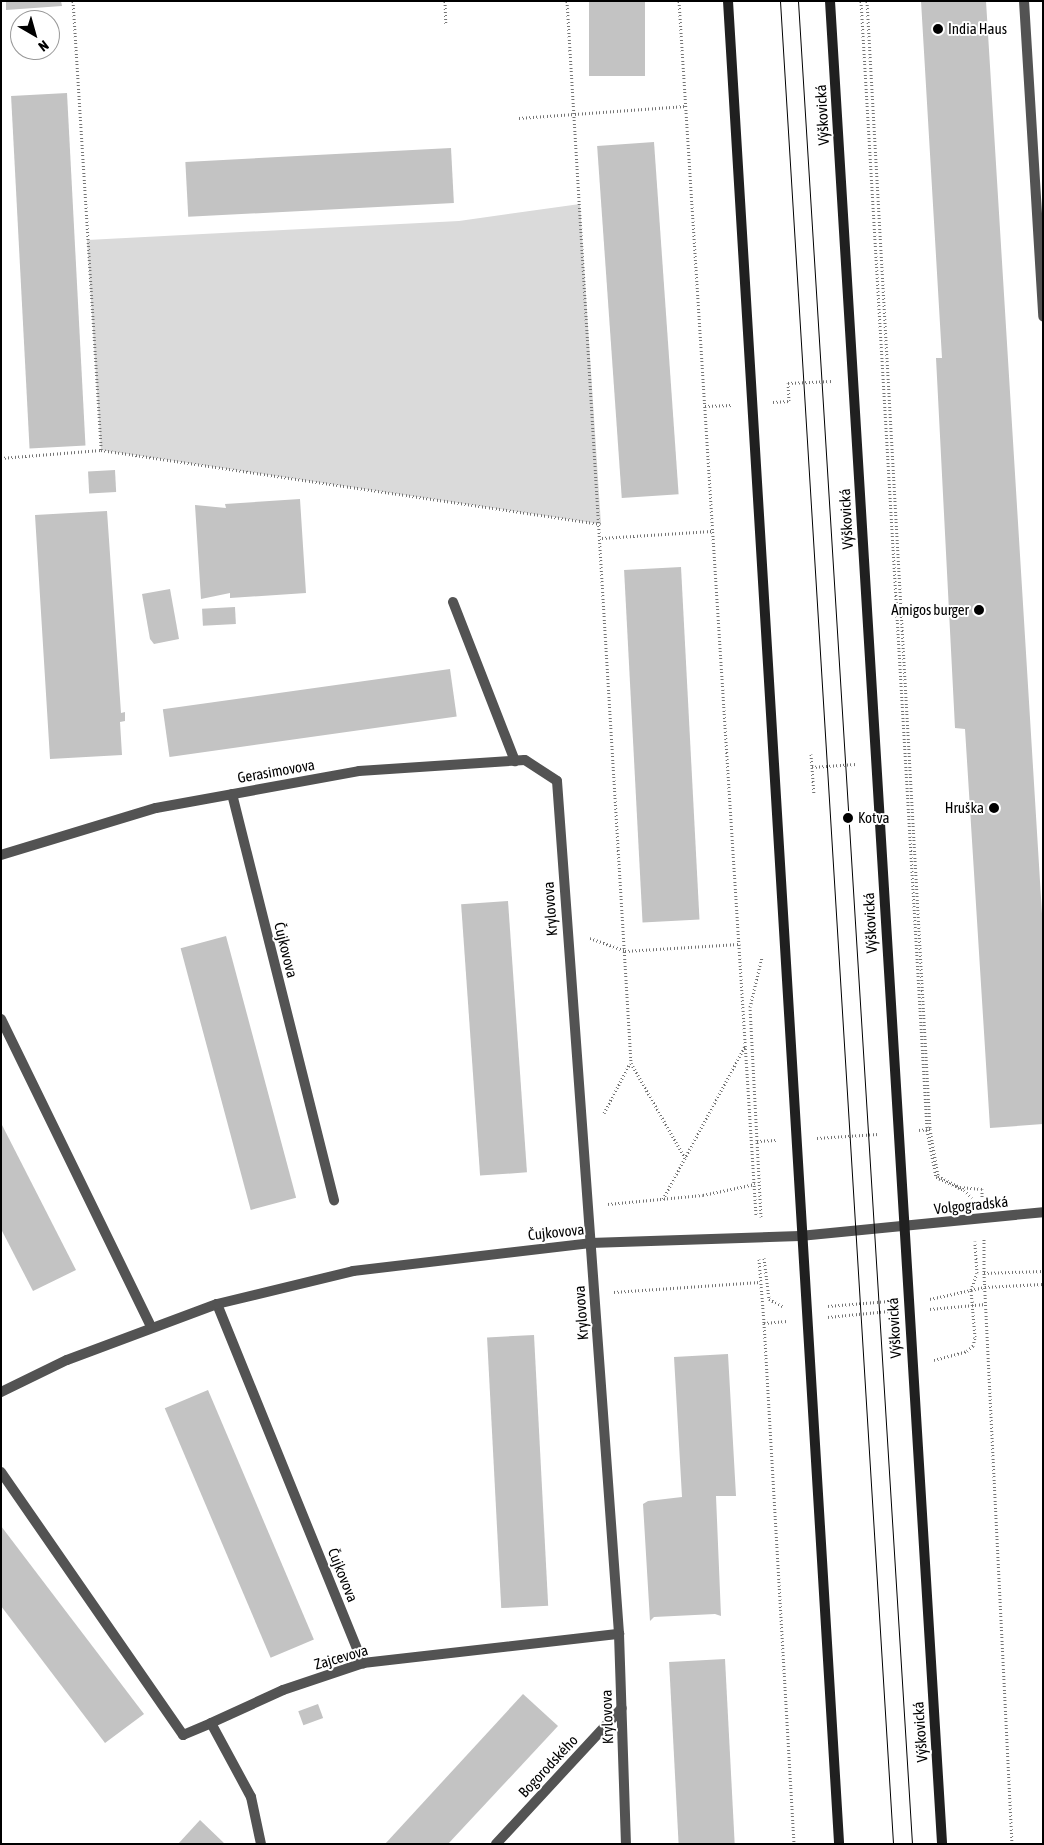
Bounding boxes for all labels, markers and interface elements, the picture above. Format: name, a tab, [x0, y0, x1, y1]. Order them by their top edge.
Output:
north arrow	[10, 10, 60, 60]
place label: India Haus	[948, 20, 1007, 38]
marker: India Haus	[932, 23, 944, 35]
text: N	[35, 37, 52, 55]
street label: Výškovická	[811, 84, 833, 146]
street label: Výškovická	[835, 488, 857, 550]
place label: Amigos burger	[891, 601, 969, 619]
marker: Amigos burger	[973, 604, 985, 616]
street label: Gerasimovova	[236, 755, 316, 787]
place label: Hruška	[945, 799, 984, 817]
marker: Hruška	[988, 802, 1000, 814]
place label: Kotva	[858, 809, 889, 827]
marker: Kotva	[842, 812, 854, 824]
street label: Krylovova	[539, 881, 561, 937]
street label: Výškovická	[859, 892, 881, 954]
street label: Čujkovova	[270, 920, 302, 980]
street label: Volgogradská	[933, 1192, 1009, 1218]
street label: Čujkovova	[527, 1220, 585, 1244]
street label: Krylovova	[570, 1285, 592, 1341]
street label: Výškovická	[883, 1297, 905, 1359]
street label: Čujkovova	[324, 1545, 362, 1605]
street label: Zajcevova	[312, 1641, 370, 1673]
street label: Krylovova	[597, 1689, 617, 1745]
street label: Výškovická	[909, 1701, 931, 1763]
street label: Bogorodského	[515, 1731, 581, 1801]

